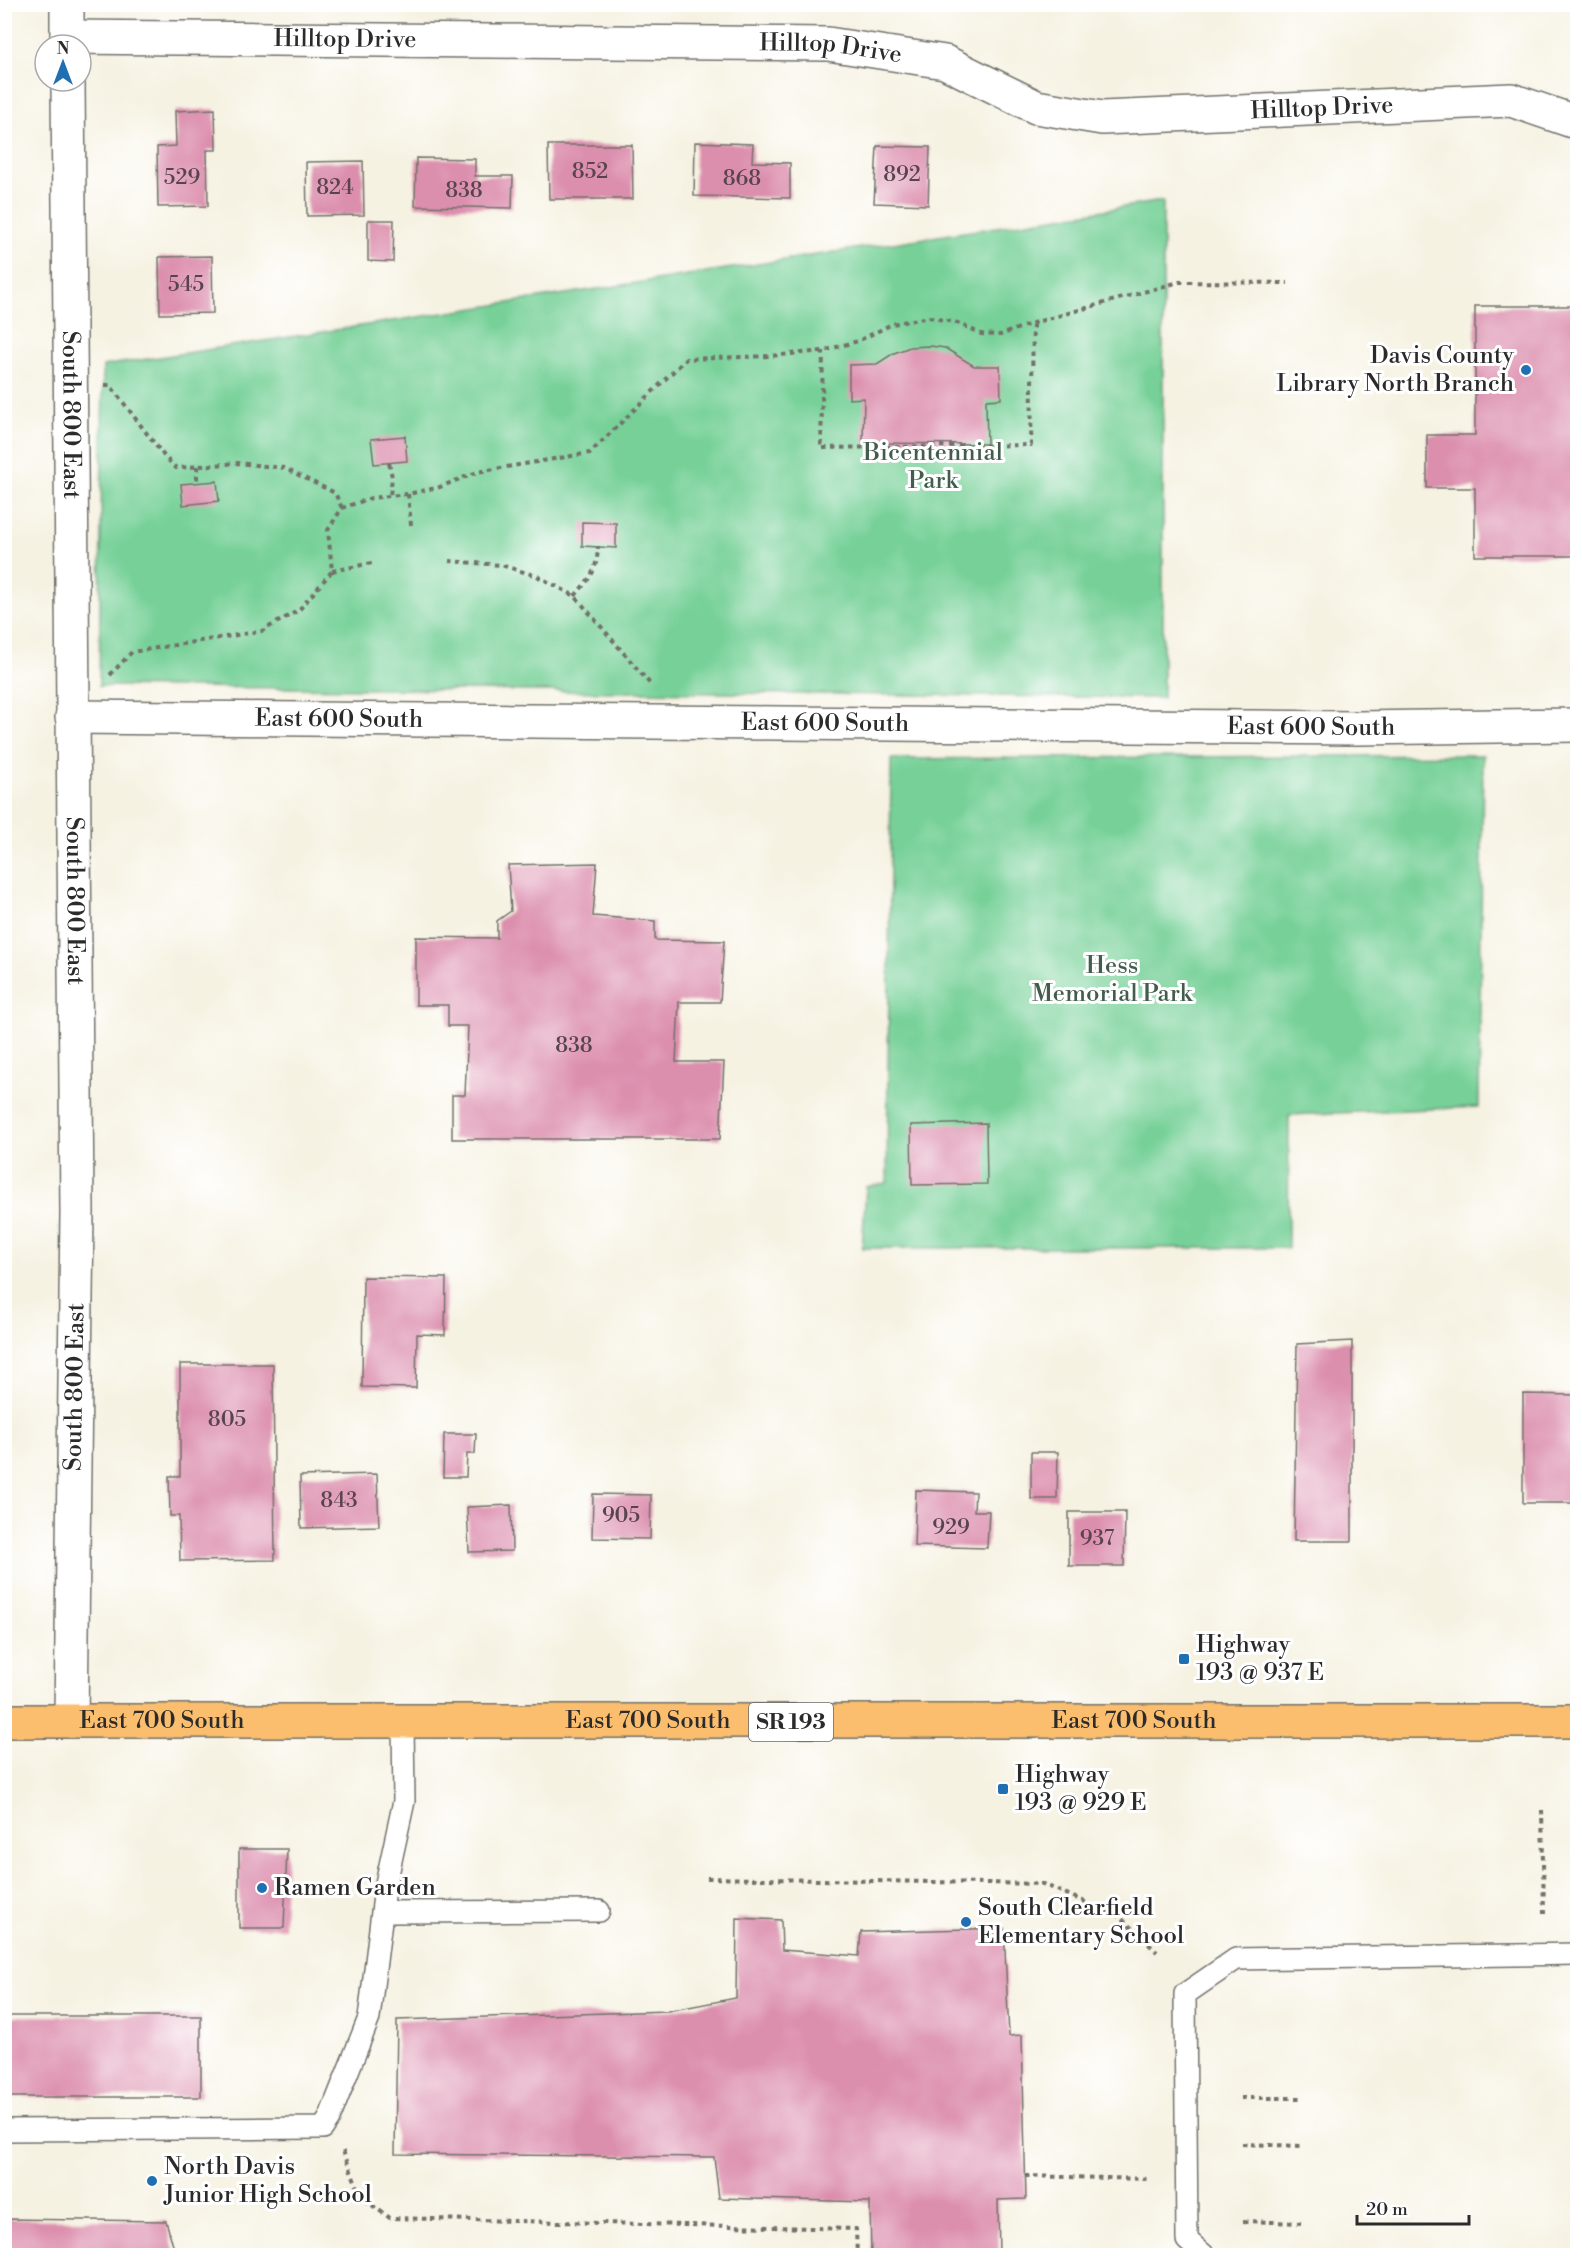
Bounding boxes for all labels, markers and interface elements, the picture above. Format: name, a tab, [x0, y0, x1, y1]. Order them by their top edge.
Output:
street label: Hilltop Drive	[273, 24, 417, 55]
street label: Hilltop Drive	[759, 28, 904, 70]
north arrow	[33, 33, 93, 93]
text: N	[57, 39, 70, 59]
street label: Hilltop Drive	[1250, 90, 1394, 126]
house number: 852	[572, 159, 608, 185]
house number: 892	[883, 162, 921, 188]
house number: 529	[164, 165, 200, 191]
house number: 868	[723, 166, 761, 192]
house number: 824	[316, 175, 354, 201]
house number: 838	[445, 178, 483, 204]
house number: 545	[168, 272, 204, 298]
street label: South 800 East	[55, 331, 86, 500]
place label: Davis County Library North Branch	[1276, 341, 1514, 399]
marker: Davis County Library North Branch	[1519, 363, 1533, 377]
park label: Bicentennial Park	[862, 438, 1003, 496]
street label: East 600 South	[255, 704, 423, 735]
street label: East 600 South	[741, 708, 909, 739]
street label: East 600 South	[1227, 712, 1395, 743]
street label: South 800 East	[59, 817, 90, 986]
park label: Hess Memorial Park	[1032, 951, 1194, 1009]
house number: 838	[555, 1033, 593, 1059]
street label: South 800 East	[59, 1302, 91, 1471]
house number: 805	[208, 1407, 246, 1433]
house number: 843	[320, 1488, 358, 1514]
house number: 905	[602, 1503, 640, 1529]
house number: 929	[932, 1515, 970, 1541]
house number: 937	[1080, 1526, 1115, 1552]
place label: Highway 193 @ 937 E	[1196, 1630, 1324, 1688]
marker: Highway 193 @ 937 E	[1177, 1652, 1191, 1666]
road number: SR 193	[749, 1703, 833, 1741]
street label: East 700 South	[79, 1706, 245, 1736]
street label: East 700 South	[565, 1706, 731, 1736]
street label: East 700 South	[1051, 1706, 1217, 1736]
place label: Highway 193 @ 929 E	[1015, 1760, 1147, 1818]
marker: Highway 193 @ 929 E	[996, 1782, 1010, 1796]
place label: Ramen Garden	[274, 1873, 436, 1903]
marker: Ramen Garden	[255, 1881, 269, 1895]
place label: South Clearfield Elementary School	[978, 1893, 1184, 1951]
marker: South Clearfield Elementary School	[959, 1915, 973, 1929]
place label: North Davis Junior High School	[163, 2152, 372, 2210]
marker: North Davis Junior High School	[145, 2174, 159, 2188]
scale bar	[1357, 2188, 1470, 2226]
text: 20 m	[1366, 2198, 1408, 2221]

